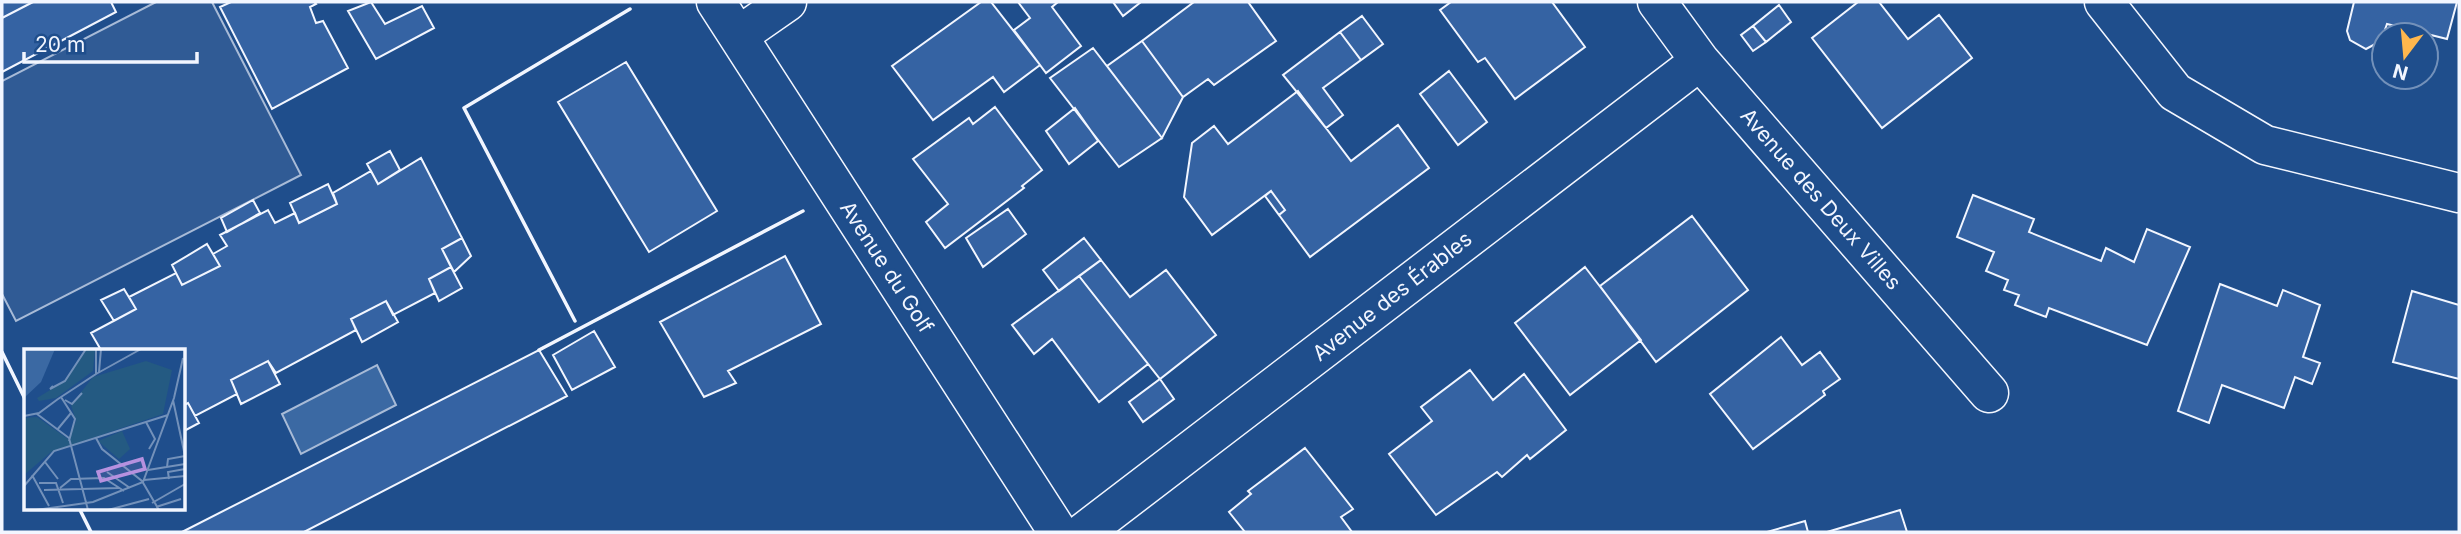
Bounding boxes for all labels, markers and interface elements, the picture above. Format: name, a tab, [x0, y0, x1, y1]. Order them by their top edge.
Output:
scale bar	[24, 21, 198, 65]
north arrow	[2370, 21, 2440, 91]
text: 20 m	[35, 32, 85, 57]
text: N	[2390, 59, 2411, 85]
street label: Avenue des Deux Villes	[1735, 103, 1907, 295]
street label: Avenue du Golf	[835, 196, 939, 338]
street label: Avenue des Érables	[1307, 225, 1477, 366]
inset map	[24, 349, 186, 510]

